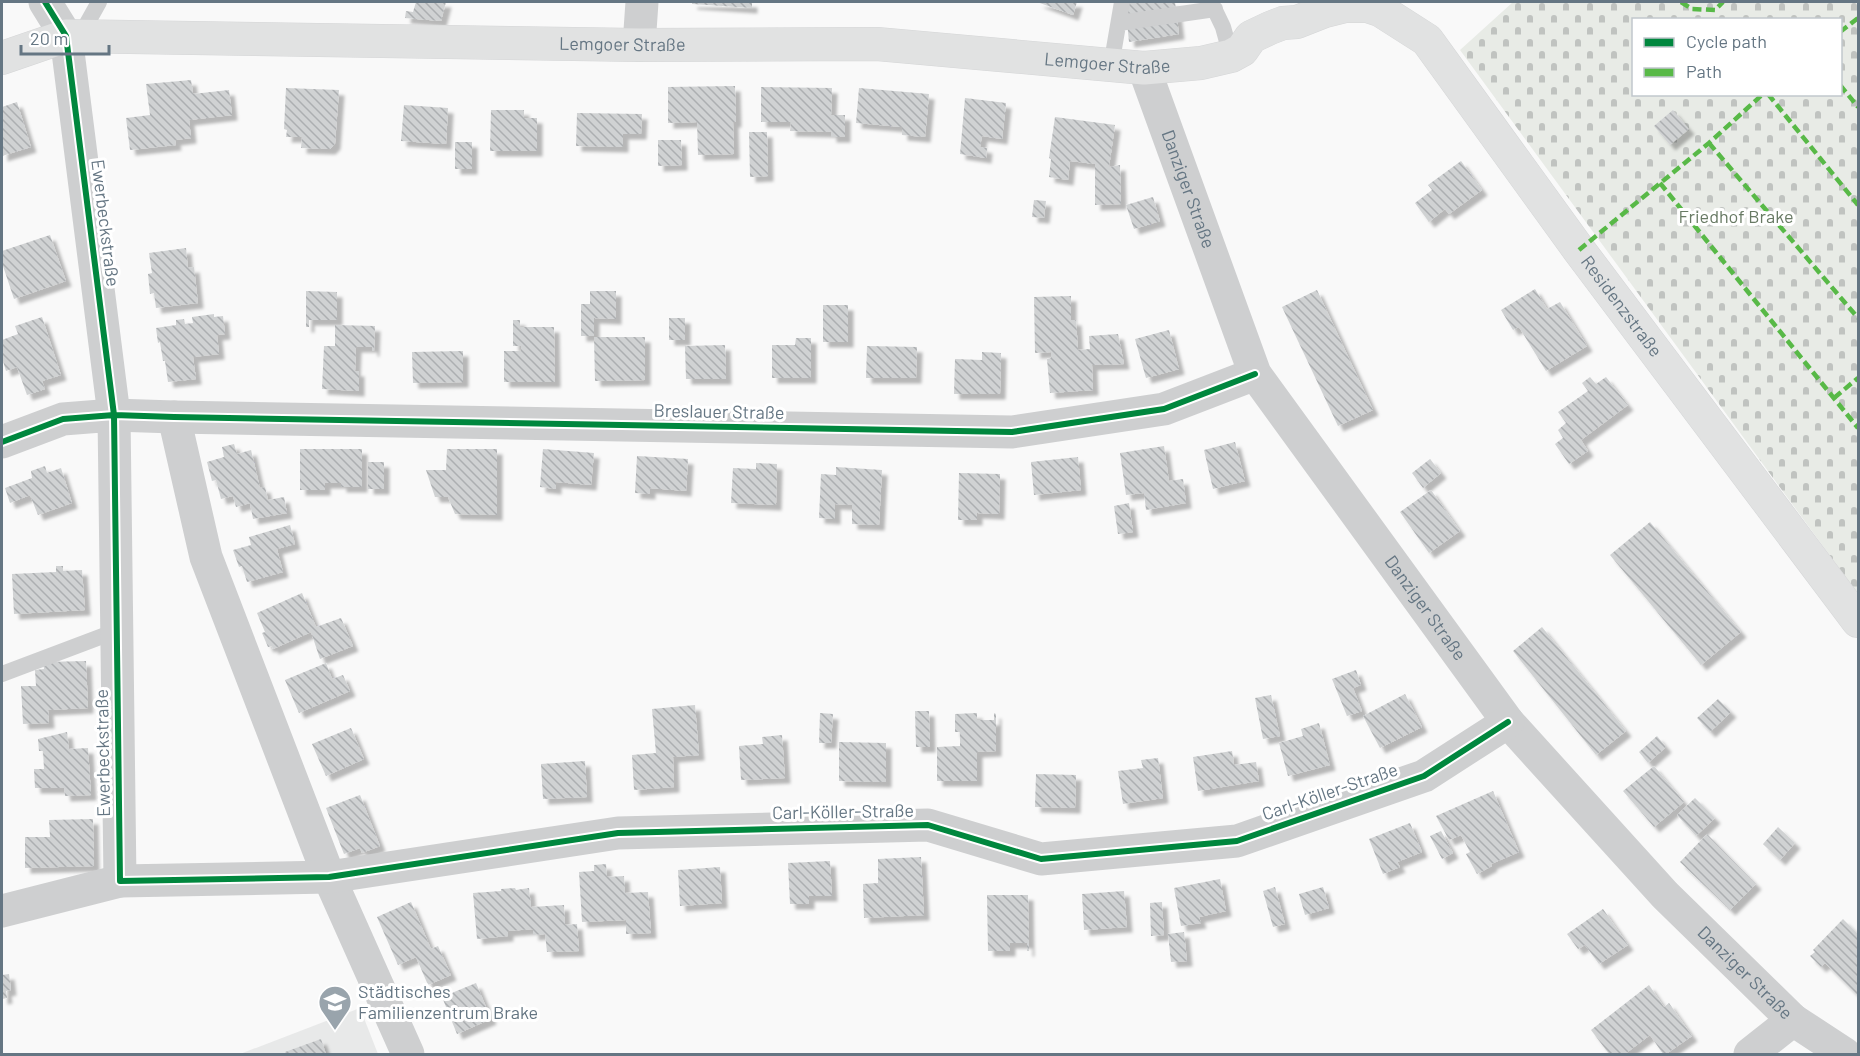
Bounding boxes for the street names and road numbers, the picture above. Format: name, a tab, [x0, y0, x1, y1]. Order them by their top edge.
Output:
street label: Lemgoer Straße	[559, 32, 686, 55]
street label: Lemgoer Straße	[1043, 47, 1171, 78]
street label: Danziger Straße	[1157, 127, 1220, 251]
street label: Ewerbeckstraße	[87, 158, 125, 288]
street label: Residenzstraße	[1577, 251, 1667, 361]
street label: Breslauer Straße	[653, 399, 785, 423]
street label: Danziger Straße	[1381, 551, 1472, 664]
street label: Ewerbeckstraße	[90, 689, 114, 817]
street label: Carl-Köller-Straße	[1259, 758, 1400, 825]
street label: Carl-Köller-Straße	[772, 799, 914, 823]
street label: Danziger Straße	[1693, 921, 1798, 1024]

